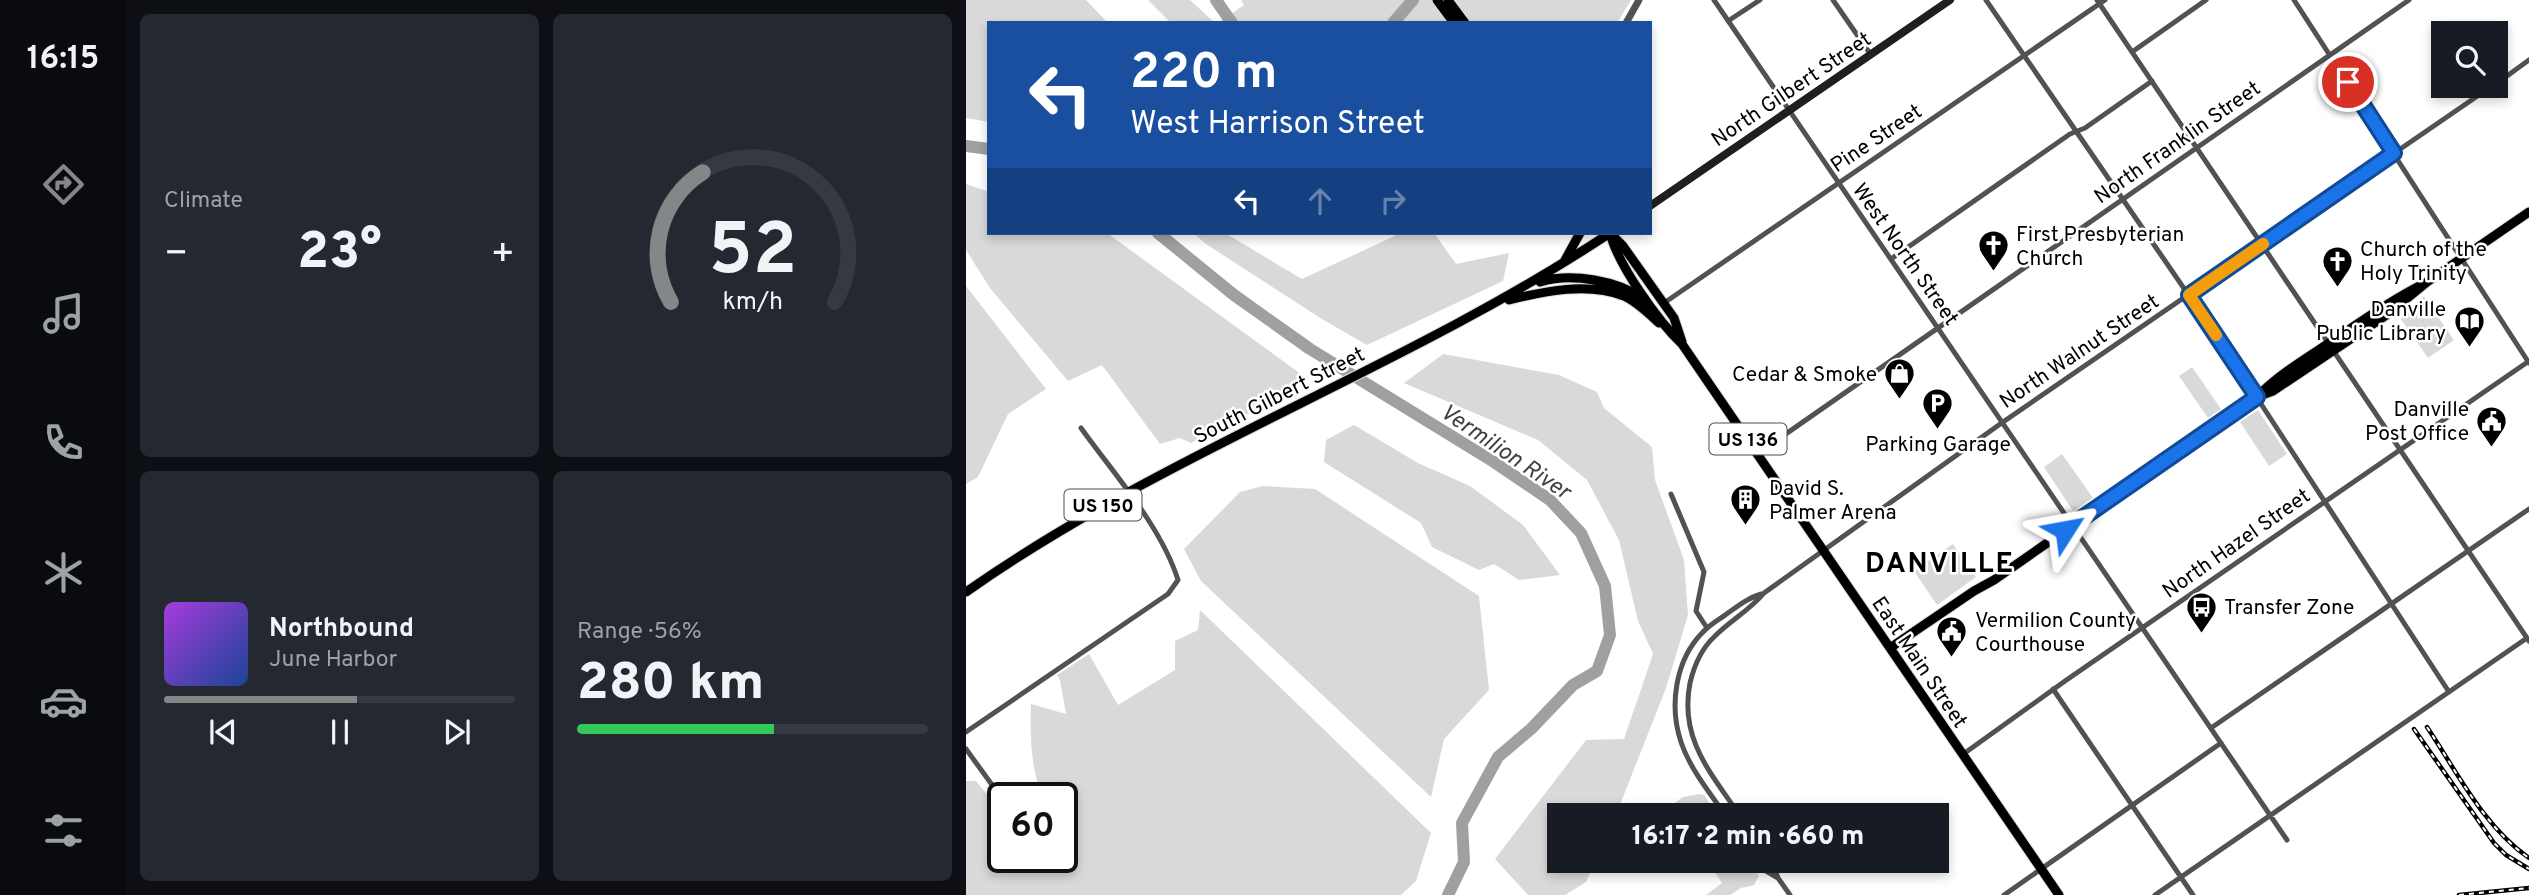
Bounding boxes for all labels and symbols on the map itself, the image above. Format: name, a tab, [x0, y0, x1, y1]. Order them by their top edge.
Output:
street label: North Gilbert Street	[1707, 27, 1877, 154]
pin	[2318, 52, 2378, 112]
street label: North Franklin Street	[2089, 76, 2266, 211]
street label: Pine Street	[1826, 99, 1928, 180]
street label: West North Street	[1846, 178, 1964, 331]
place label: First Presbyterian Church	[2016, 222, 2184, 273]
church icon: First Presbyterian Church	[1976, 229, 2010, 273]
place label: Church of the Holy Trinity	[2360, 237, 2487, 288]
church icon: Church of the Holy Trinity	[2320, 244, 2354, 288]
street label: North Walnut Street	[1995, 289, 2165, 416]
place label: Danville Public Library	[2316, 297, 2446, 348]
library icon: Danville Public Library	[2452, 304, 2486, 348]
street label: South Gilbert Street	[1190, 342, 1370, 451]
shop icon: Cedar & Smoke	[1883, 357, 1917, 401]
place label: Cedar & Smoke	[1732, 362, 1877, 389]
parking icon: Parking Garage	[1921, 387, 1955, 431]
place label: Danville Post Office	[2365, 397, 2469, 448]
water label: Vermilion River	[1434, 399, 1577, 509]
public building icon: Danville Post Office	[2475, 404, 2509, 448]
road number: US 136	[1710, 424, 1786, 454]
place label: Parking Garage	[1865, 432, 2011, 459]
place label: David S. Palmer Arena	[1769, 476, 1897, 527]
building icon: David S. Palmer Arena	[1729, 483, 1763, 527]
street label: North Hazel Street	[2158, 483, 2316, 605]
road number: US 150	[1065, 490, 1142, 520]
position arrow	[2028, 493, 2102, 567]
district label: DANVILLE	[1865, 547, 2015, 583]
bus stop icon: Transfer Zone	[2184, 590, 2218, 634]
street label: East Main Street	[1865, 592, 1973, 734]
place label: Transfer Zone	[2224, 595, 2354, 622]
place label: Vermilion County Courthouse	[1975, 608, 2136, 659]
public building icon: Vermilion County Courthouse	[1935, 615, 1969, 659]
speed limit sign: 60	[987, 782, 1078, 873]

